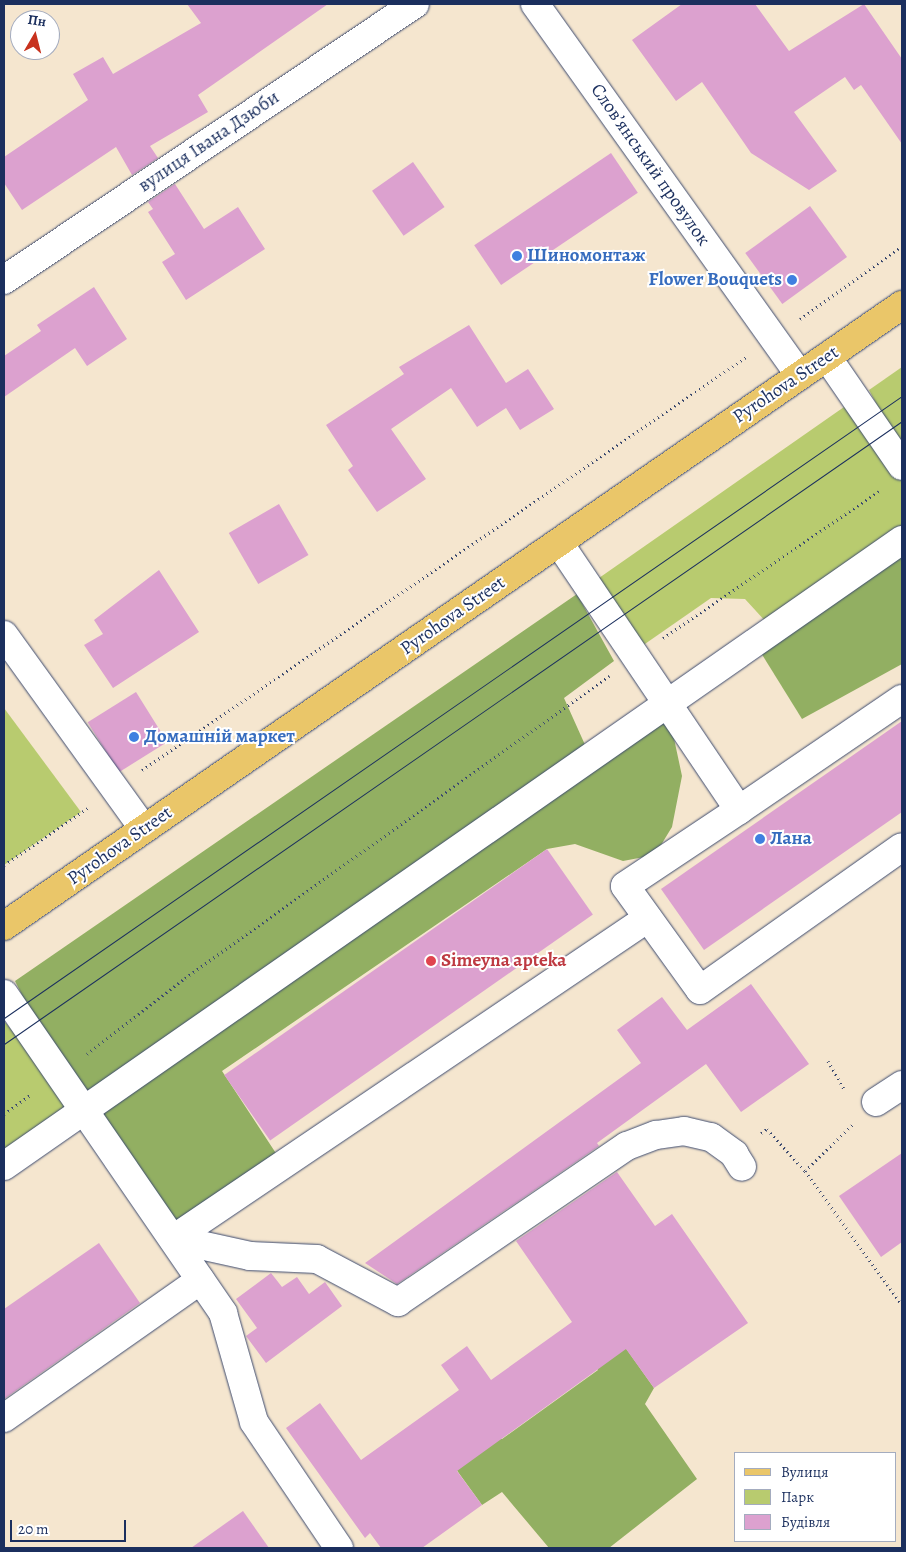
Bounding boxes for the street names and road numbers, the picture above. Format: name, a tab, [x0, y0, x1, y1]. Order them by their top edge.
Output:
street label: Словʼянський провулок	[585, 79, 715, 251]
street label: вулиця Івана Дзюби	[134, 86, 284, 198]
street label: Pyrohova Street	[729, 341, 843, 429]
street label: Pyrohova Street	[396, 572, 510, 660]
street label: Pyrohova Street	[63, 802, 177, 890]

